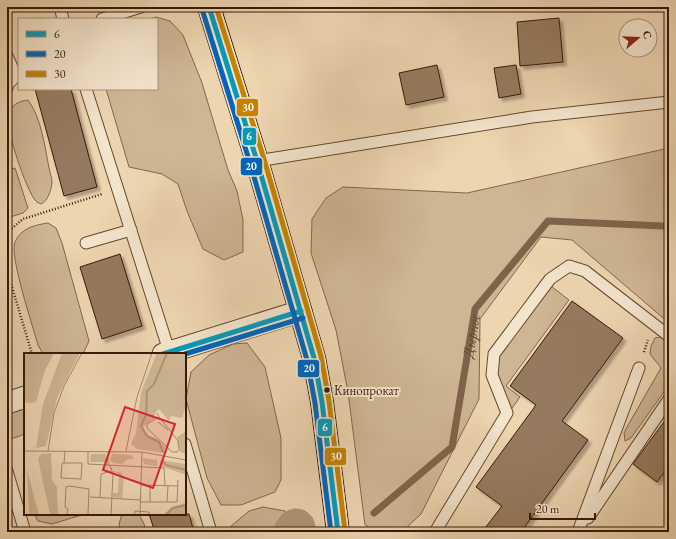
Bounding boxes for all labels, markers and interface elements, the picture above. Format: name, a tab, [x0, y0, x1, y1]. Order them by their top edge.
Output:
legend	[18, 18, 158, 90]
north arrow	[618, 18, 658, 58]
text: 6	[54, 26, 60, 42]
text: С	[640, 29, 655, 41]
text: 20	[54, 46, 66, 62]
text: 30	[54, 66, 66, 82]
line badge: 30	[236, 98, 259, 117]
text: 30	[242, 100, 254, 114]
line badge: 6	[242, 127, 257, 146]
text: 6	[246, 129, 252, 143]
line badge: 20	[240, 157, 263, 176]
text: 20	[245, 159, 257, 173]
water label: Дырнос	[457, 312, 484, 360]
inset map	[24, 353, 186, 515]
line badge: 20	[297, 359, 320, 378]
text: 20	[303, 361, 315, 375]
place label: Кинопрокат	[334, 382, 400, 399]
marker: Кинопрокат	[322, 385, 332, 395]
line badge: 6	[317, 418, 333, 437]
text: 6	[322, 420, 328, 434]
line badge: 30	[324, 447, 347, 466]
text: 30	[330, 449, 342, 463]
scale bar	[530, 495, 595, 521]
text: 20 m	[536, 501, 560, 517]

